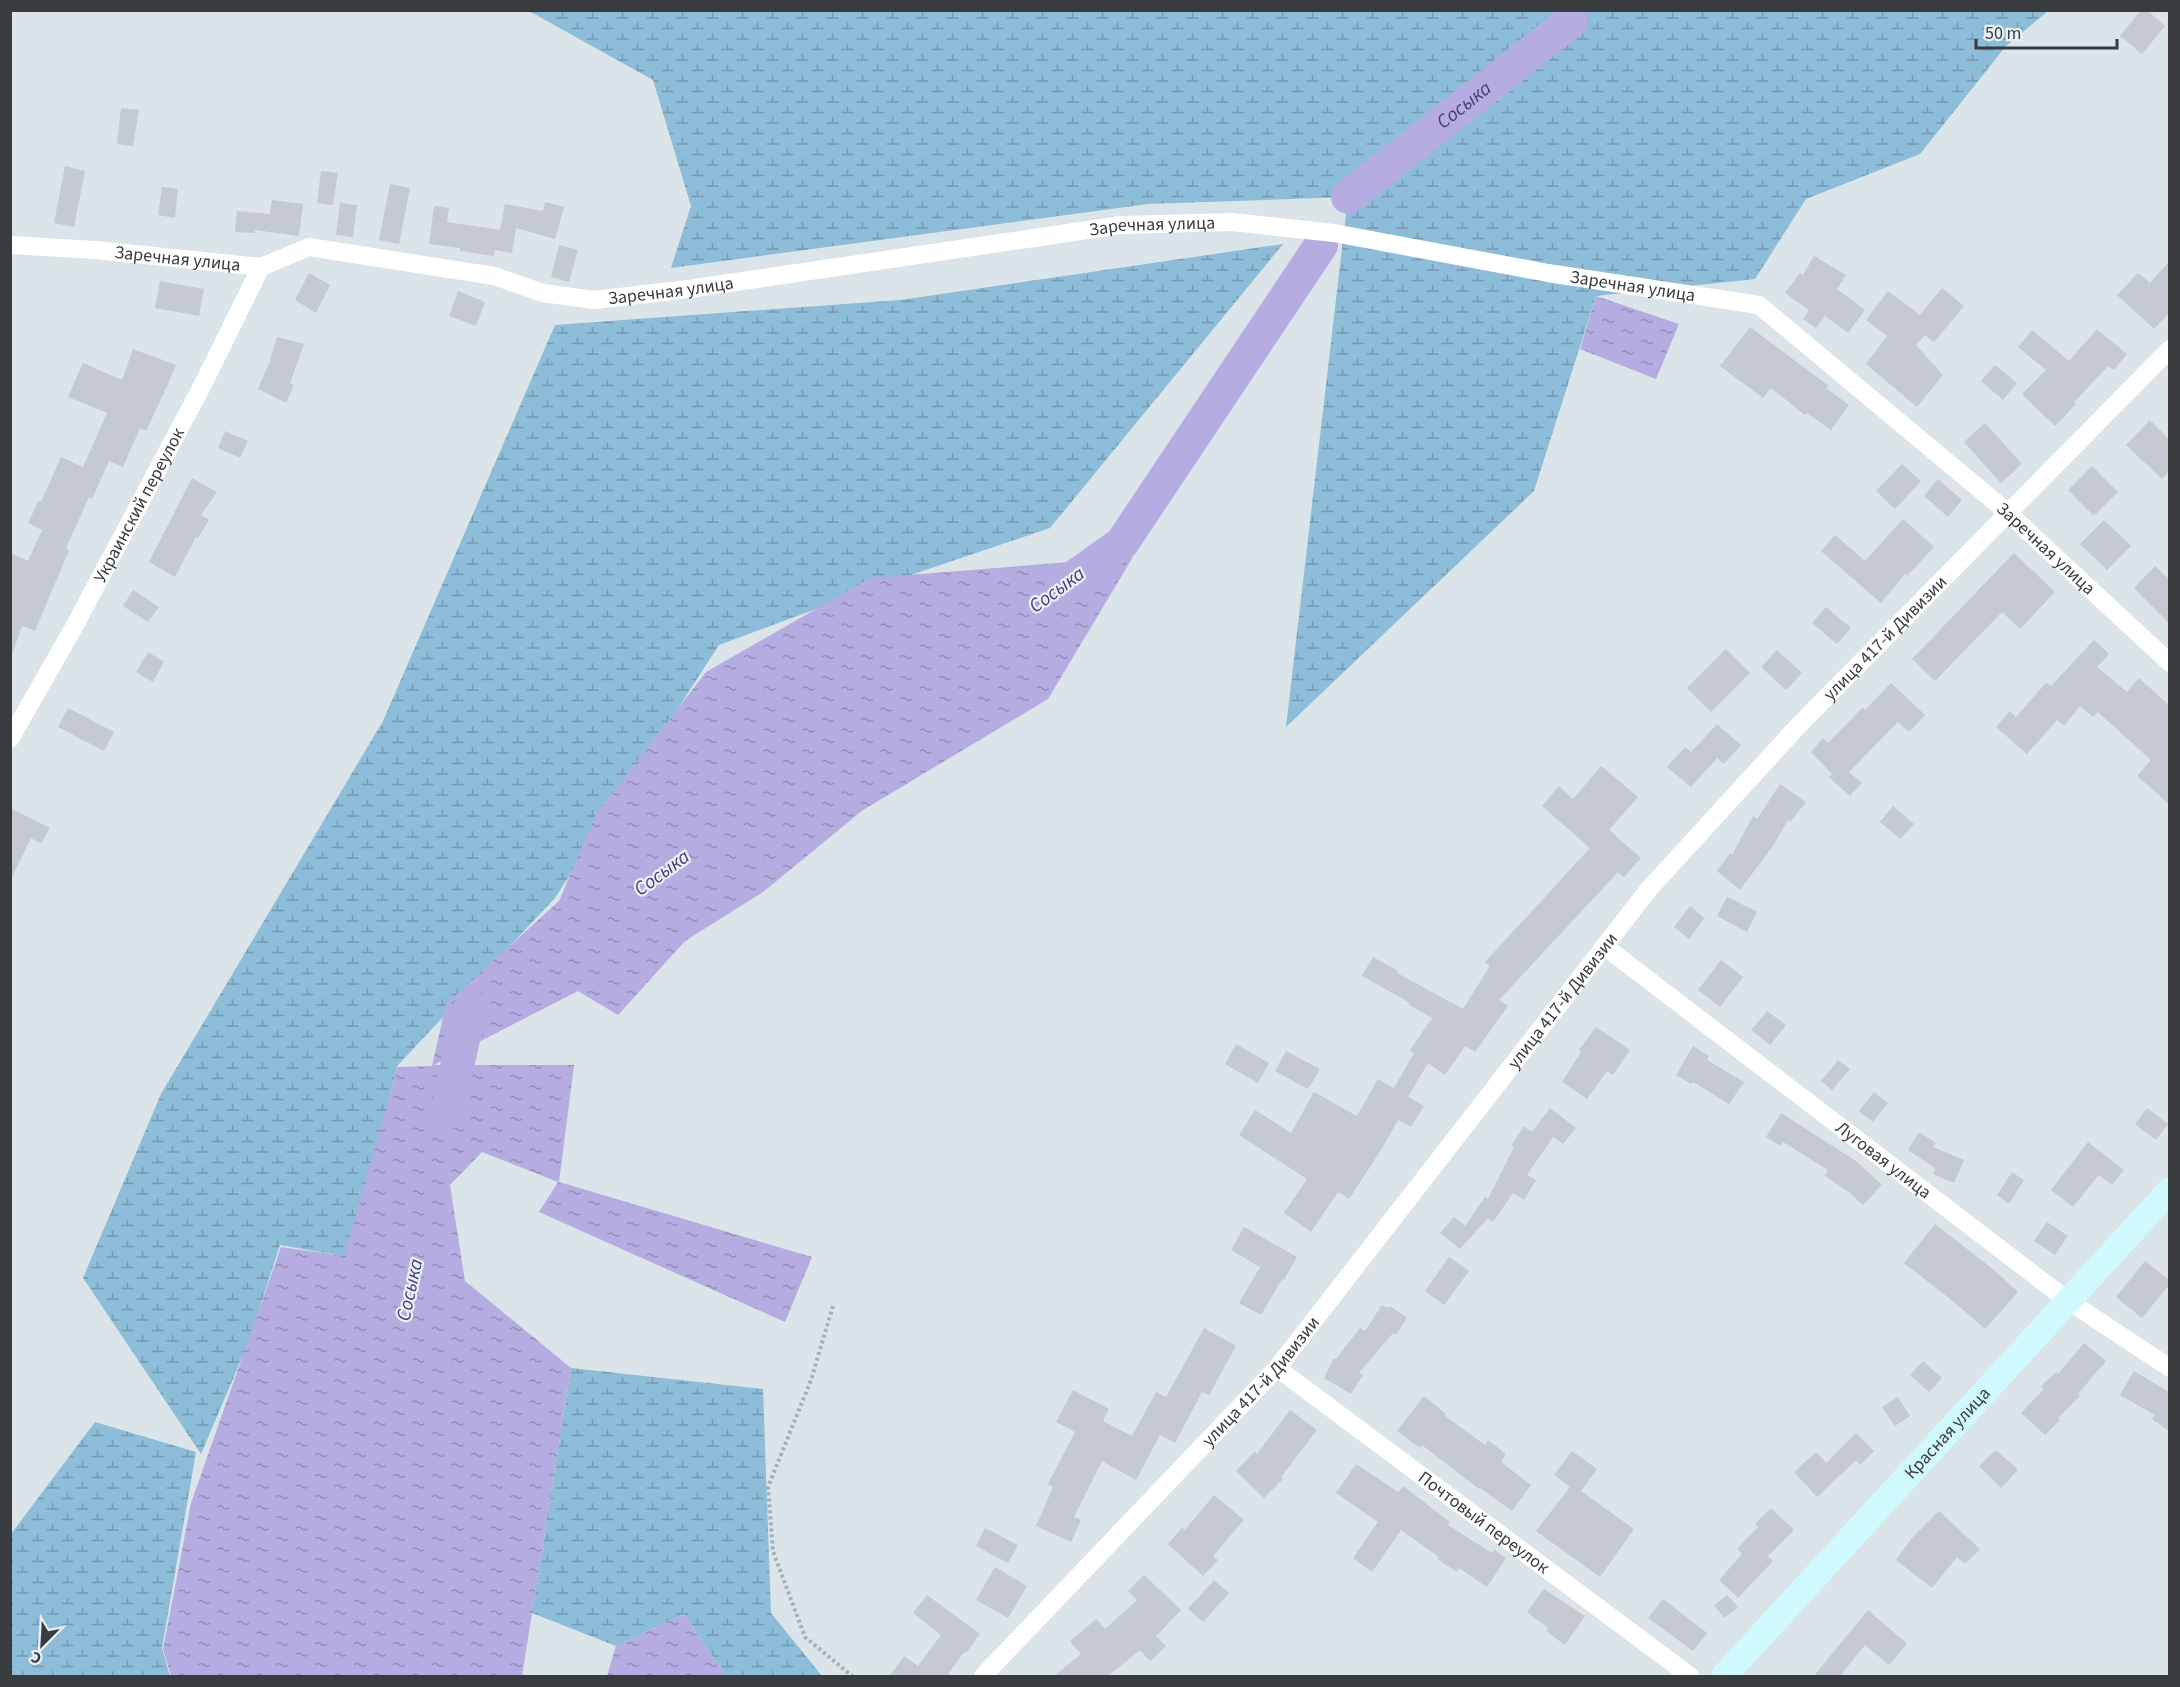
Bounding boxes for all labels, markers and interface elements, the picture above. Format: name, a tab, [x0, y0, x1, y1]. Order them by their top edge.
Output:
scale bar	[1976, 12, 2117, 50]
text: 50 m	[1985, 21, 2021, 46]
water label: Сосыка	[1431, 75, 1498, 136]
street label: Заречная улица	[1087, 210, 1216, 242]
street label: Заречная улица	[113, 239, 242, 277]
street label: Заречная улица	[1568, 264, 1697, 308]
street label: Заречная улица	[607, 270, 735, 311]
street label: Украинский переулок	[87, 423, 190, 587]
street label: Заречная улица	[1991, 496, 2101, 600]
water label: Сосыка	[1023, 560, 1091, 620]
street label: улица 417-й Дивизии	[1818, 570, 1952, 706]
water label: Сосыка	[628, 843, 696, 903]
street label: улица 417-й Дивизии	[1501, 927, 1623, 1074]
street label: Луговая улица	[1831, 1115, 1937, 1205]
water label: Сосыка	[390, 1256, 430, 1324]
street label: улица 417-й Дивизии	[1196, 1311, 1325, 1452]
street label: Красная улица	[1898, 1381, 1996, 1484]
street label: Почтовый переулок	[1413, 1465, 1555, 1580]
north arrow	[12, 1615, 72, 1675]
text: С	[28, 1646, 45, 1670]

